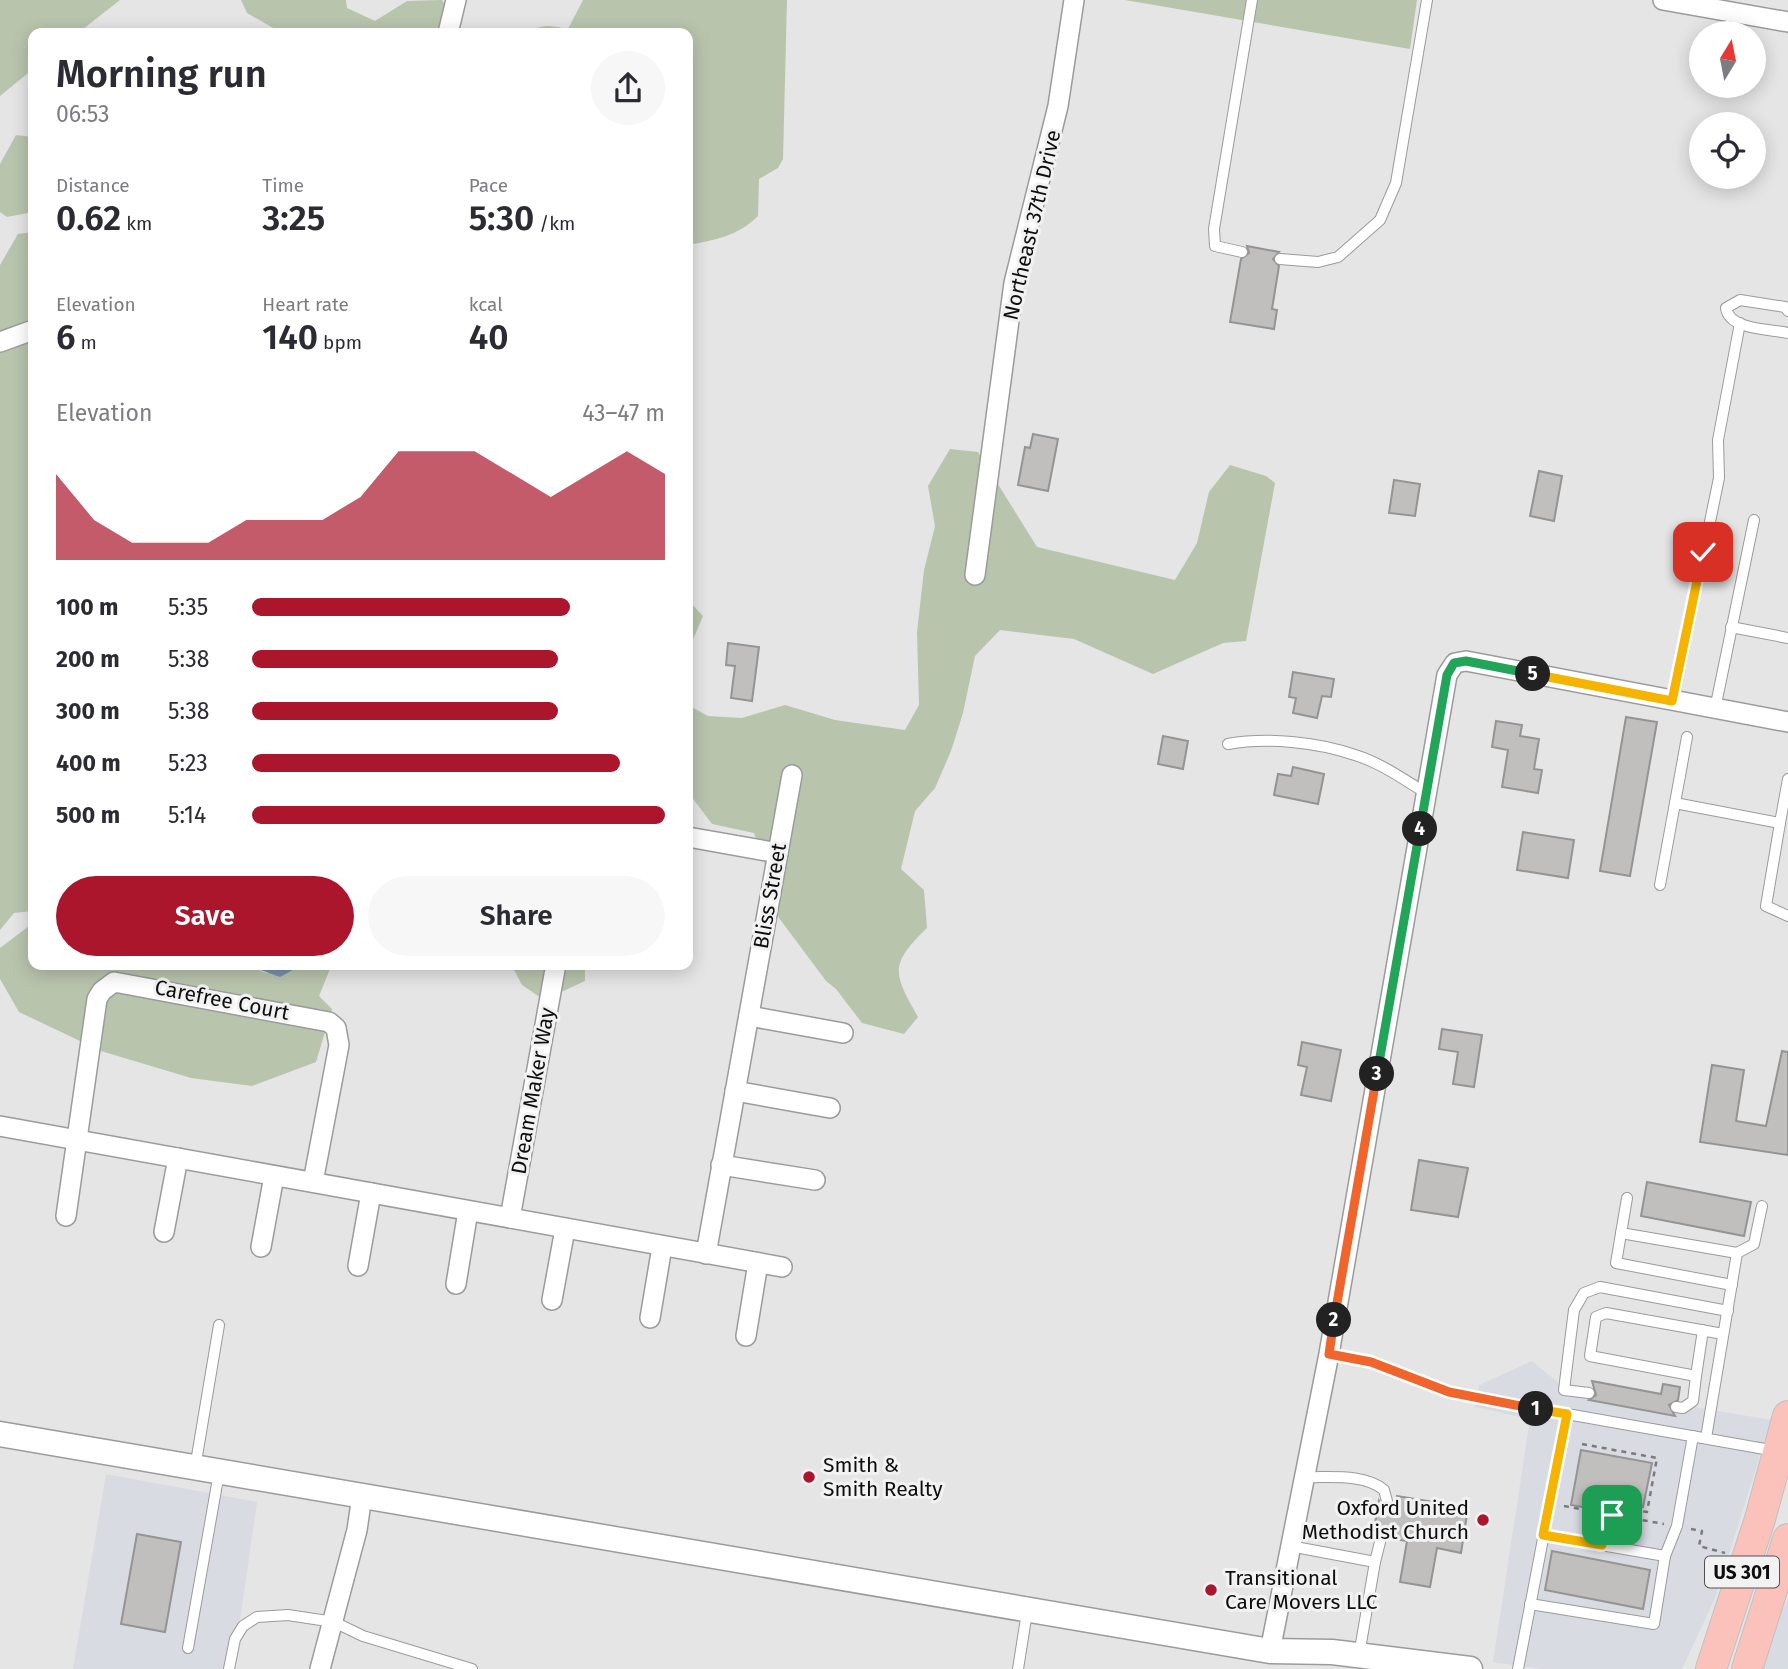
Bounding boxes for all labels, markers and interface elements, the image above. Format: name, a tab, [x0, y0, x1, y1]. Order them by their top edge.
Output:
north arrow	[1689, 21, 1766, 98]
map controls	[1689, 21, 1766, 189]
text: Morning run	[56, 51, 267, 97]
button: share	[591, 51, 665, 125]
text: 06:53	[56, 100, 110, 128]
button: locate	[1689, 112, 1766, 189]
street label: Northeast 37th Drive	[997, 127, 1067, 323]
text: Distance	[56, 174, 130, 197]
text: Time	[262, 174, 304, 197]
text: Pace	[469, 174, 508, 197]
text: 0.62	[56, 197, 121, 239]
text: 3:25	[262, 197, 325, 239]
text: 5:30	[469, 197, 534, 239]
text: km	[121, 212, 152, 235]
text: /km	[534, 212, 575, 235]
text: Elevation	[56, 293, 136, 316]
text: Heart rate	[262, 293, 349, 316]
text: kcal	[469, 293, 503, 316]
text: 6	[56, 316, 75, 358]
text: 140	[262, 316, 318, 358]
text: 40	[469, 316, 508, 358]
text: m	[75, 331, 97, 354]
text: bpm	[318, 331, 362, 354]
text: Elevation	[56, 399, 152, 427]
text: 43–47 m	[582, 399, 665, 427]
pin	[1673, 522, 1733, 582]
icon: check	[1684, 533, 1722, 571]
text: 100 m	[56, 593, 118, 621]
text: 5:35	[168, 593, 208, 621]
text: 200 m	[56, 645, 120, 673]
text: 5:38	[168, 645, 209, 673]
pin: 5	[1516, 656, 1550, 692]
text: 5	[1527, 662, 1538, 685]
text: 300 m	[56, 697, 120, 725]
text: 5:38	[168, 697, 209, 725]
text: 400 m	[56, 749, 121, 777]
text: 5:23	[168, 749, 208, 777]
text: 500 m	[56, 801, 120, 829]
text: 5:14	[168, 801, 206, 829]
pin: 4	[1402, 812, 1438, 846]
text: 4	[1414, 817, 1425, 840]
street label: Bliss Street	[748, 841, 792, 951]
button: Save	[56, 876, 354, 956]
button: Share	[368, 876, 665, 956]
street label: Carefree Court	[153, 974, 292, 1026]
street label: Dream Maker Way	[506, 1005, 561, 1176]
pin: 3	[1360, 1056, 1394, 1092]
text: 3	[1372, 1062, 1381, 1085]
pin: 2	[1316, 1302, 1352, 1338]
text: 2	[1329, 1308, 1338, 1331]
pin: 1	[1518, 1392, 1554, 1426]
text: 1	[1531, 1397, 1540, 1420]
place label: Smith & Smith Realty	[823, 1452, 943, 1502]
marker: Smith & Smith Realty	[801, 1469, 817, 1485]
pin	[1582, 1485, 1642, 1545]
place label: Oxford United Methodist Church	[1302, 1495, 1469, 1545]
icon: arrive	[1593, 1496, 1631, 1534]
marker: Oxford United Methodist Church	[1475, 1512, 1491, 1528]
road number: US 301	[1705, 1556, 1779, 1588]
place label: Transitional Care Movers LLC	[1225, 1565, 1378, 1615]
marker: Transitional Care Movers LLC	[1203, 1582, 1219, 1598]

